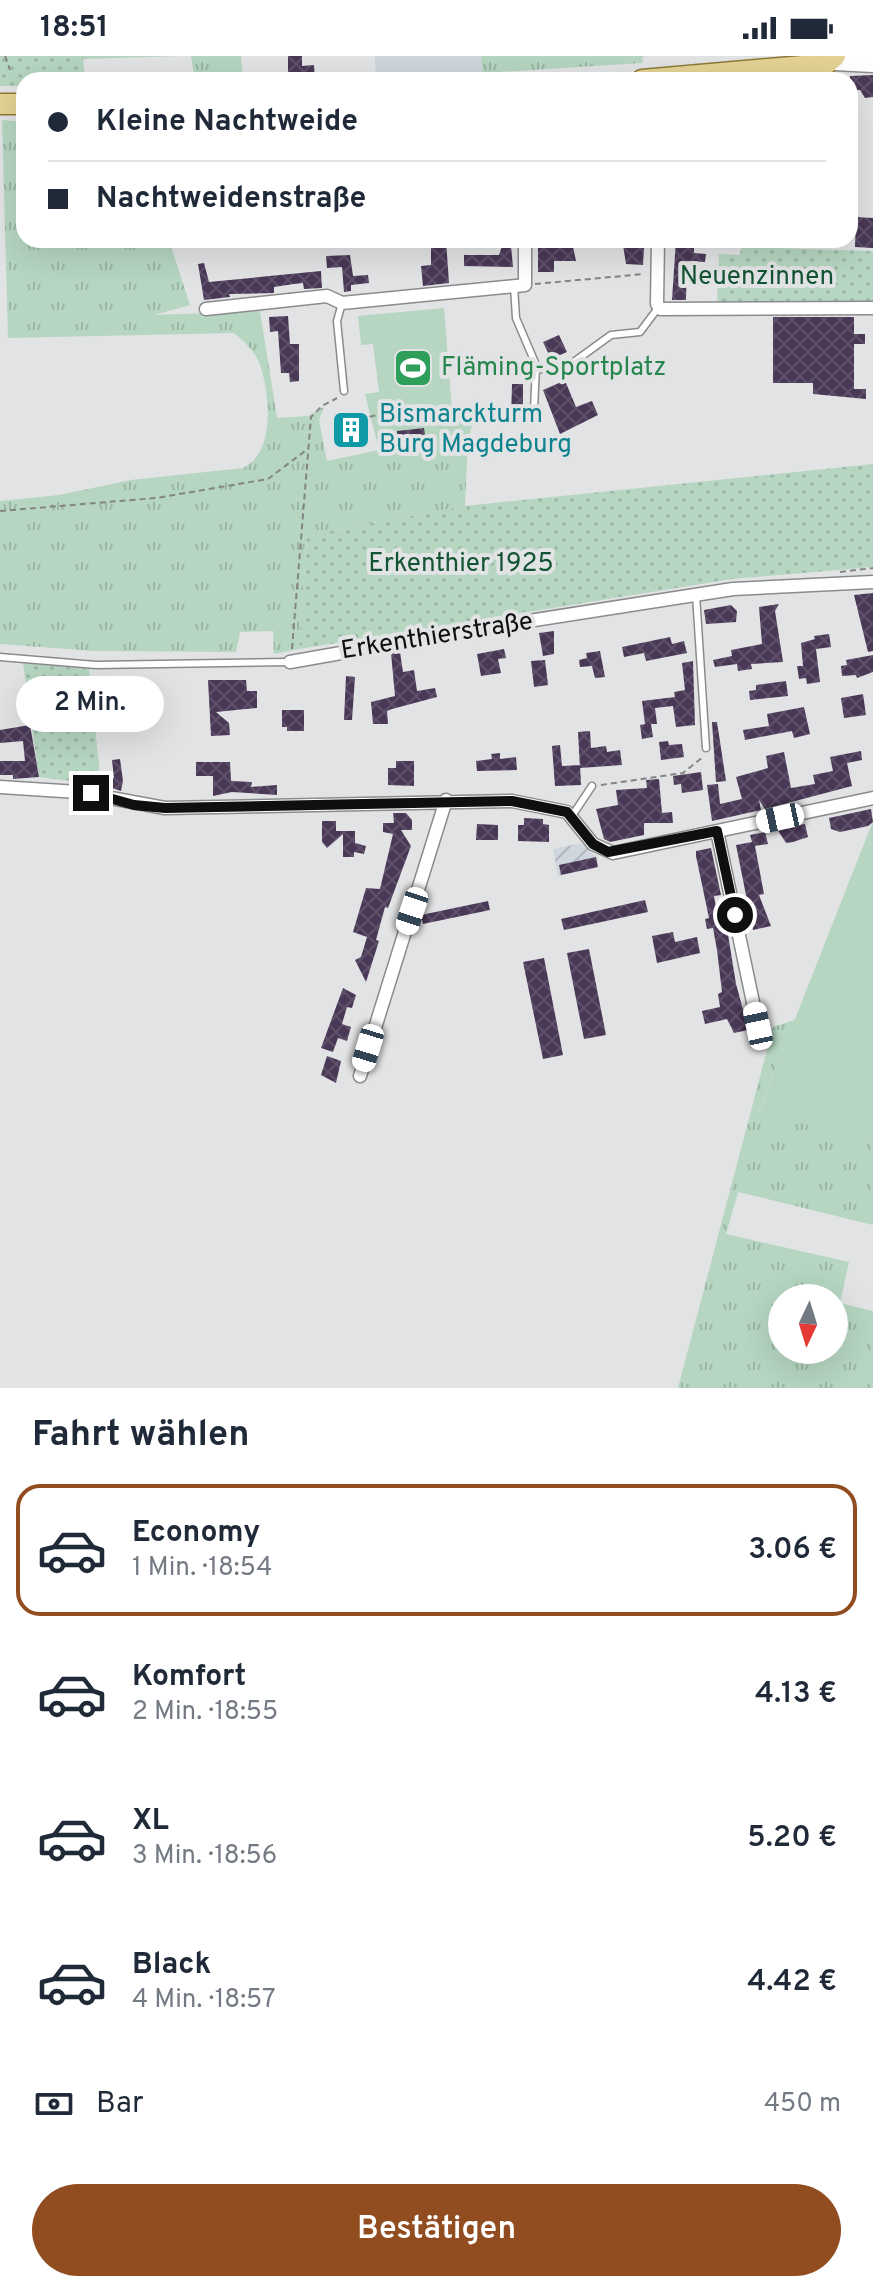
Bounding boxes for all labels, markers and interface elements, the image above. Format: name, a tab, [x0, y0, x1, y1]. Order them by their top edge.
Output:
text: 18:51	[40, 10, 109, 47]
text: Kleine Nachtweide	[96, 104, 358, 141]
text: Nachtweidenstraße	[96, 181, 366, 218]
park label: Neuenzinnen	[680, 261, 834, 294]
sports icon: Fläming-Sportplatz	[392, 347, 434, 389]
place label: Fläming-Sportplatz	[441, 352, 666, 385]
place label: Bismarckturm Burg Magdeburg	[379, 399, 572, 462]
building icon: Bismarckturm Burg Magdeburg	[330, 409, 372, 451]
park label: Erkenthier 1925	[368, 548, 554, 581]
street label: Erkenthierstraße	[339, 606, 535, 668]
callout: 2 Min.	[17, 677, 165, 733]
text: 2 Min.	[54, 687, 126, 720]
route end	[73, 775, 109, 811]
car	[754, 801, 806, 835]
car	[393, 884, 431, 938]
route start	[717, 897, 753, 933]
car	[741, 1000, 775, 1052]
car	[350, 1022, 386, 1074]
north arrow	[768, 1284, 848, 1364]
map controls	[768, 1284, 848, 1364]
text: Fahrt wählen	[32, 1413, 250, 1459]
icon: car	[36, 1514, 108, 1586]
text: Economy	[132, 1515, 260, 1552]
text: 3.06 €	[748, 1532, 837, 1569]
text: 1 Min. · 18:54	[132, 1552, 272, 1585]
icon: car	[36, 1658, 108, 1730]
text: Komfort	[132, 1659, 246, 1696]
text: 4.13 €	[755, 1676, 837, 1713]
text: 2 Min. · 18:55	[132, 1696, 278, 1729]
icon: car	[36, 1802, 108, 1874]
text: XL	[132, 1803, 169, 1840]
text: 5.20 €	[747, 1820, 837, 1857]
text: 3 Min. · 18:56	[132, 1840, 277, 1873]
icon: car	[36, 1946, 108, 2018]
text: Black	[132, 1947, 211, 1984]
text: 4.42 €	[747, 1964, 837, 2001]
text: 4 Min. · 18:57	[132, 1984, 276, 2017]
icon: cash	[32, 2082, 76, 2126]
text: Bar	[96, 2086, 144, 2123]
text: 450 m	[764, 2088, 841, 2121]
button: Bestätigen	[32, 2184, 841, 2276]

